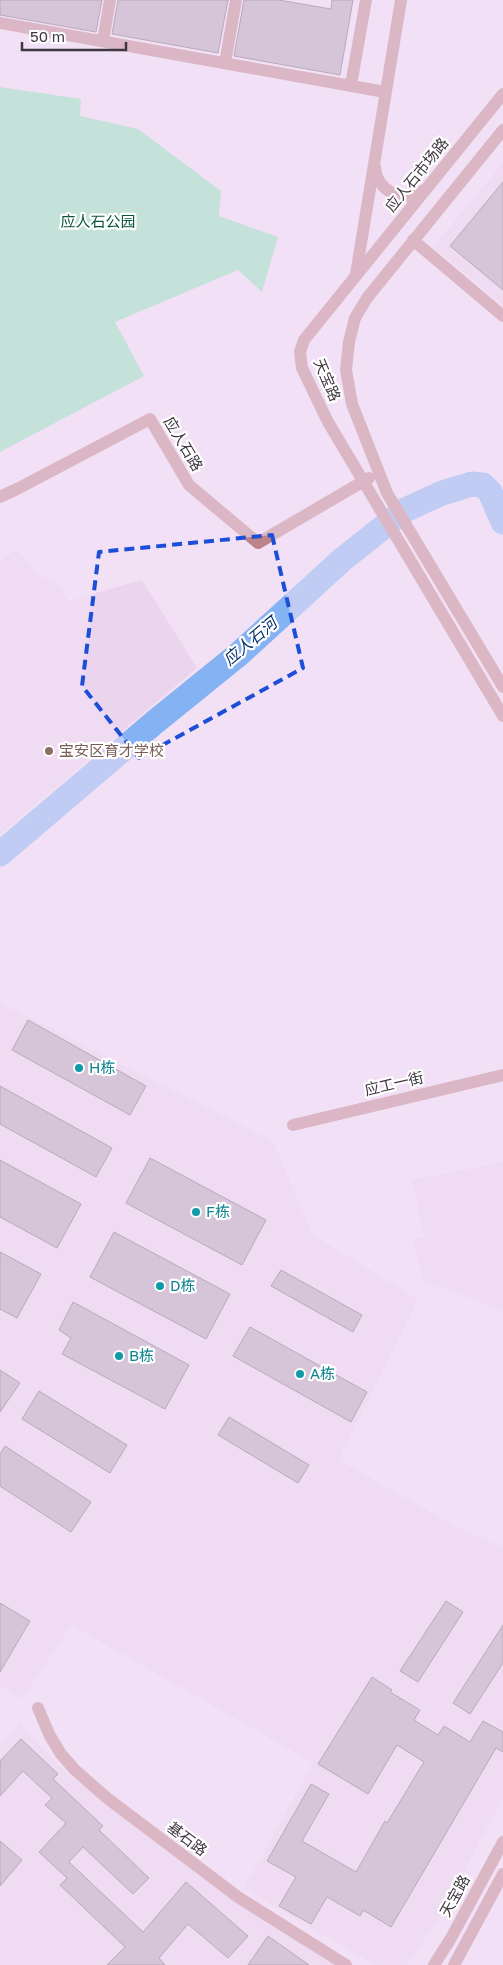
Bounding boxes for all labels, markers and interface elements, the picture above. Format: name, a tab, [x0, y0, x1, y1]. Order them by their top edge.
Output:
scale bar	[22, 20, 126, 52]
text: 50 m	[30, 27, 65, 45]
street label: 应人石市场路	[381, 134, 452, 215]
park label: 应人石公园	[60, 212, 136, 230]
street label: 天宝路	[311, 355, 345, 404]
street label: 应人石路	[161, 413, 207, 474]
water label: 应人石河	[219, 611, 283, 669]
place label: 宝安区育才学校	[59, 741, 164, 759]
marker: 宝安区育才学校	[43, 745, 55, 757]
place label: H栋	[89, 1058, 115, 1076]
marker: H栋	[73, 1062, 85, 1074]
street label: 应工一街	[363, 1068, 425, 1099]
place label: F栋	[206, 1202, 230, 1220]
marker: F栋	[190, 1206, 202, 1218]
place label: D栋	[170, 1276, 196, 1294]
marker: D栋	[154, 1280, 166, 1292]
place label: B栋	[129, 1346, 154, 1364]
marker: B栋	[113, 1350, 125, 1362]
place label: A栋	[310, 1364, 335, 1382]
marker: A栋	[294, 1368, 306, 1380]
street label: 基石路	[164, 1817, 211, 1859]
street label: 天宝路	[435, 1871, 473, 1920]

